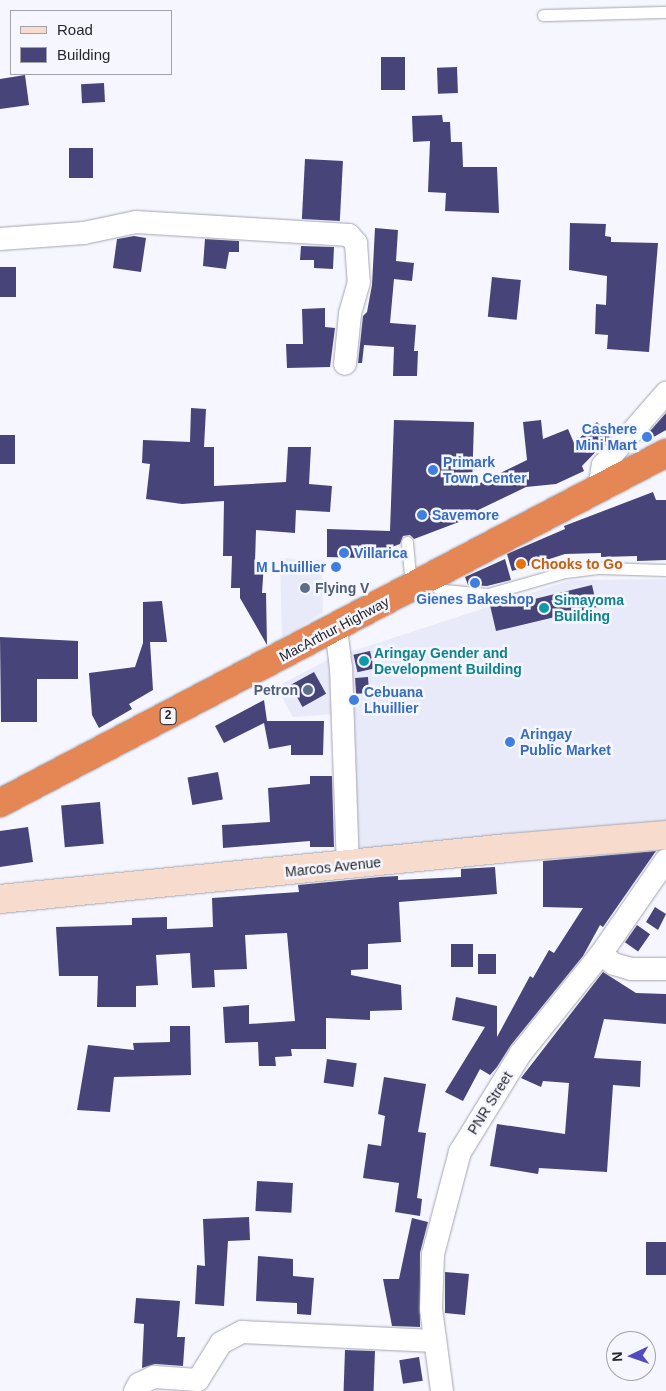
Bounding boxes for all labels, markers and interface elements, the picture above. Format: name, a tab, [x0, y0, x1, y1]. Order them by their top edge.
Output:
legend	[10, 10, 172, 75]
text: Road	[57, 21, 93, 38]
text: Building	[57, 46, 110, 63]
place label: Cashere Mini Mart	[576, 421, 637, 454]
marker: Cashere Mini Mart	[641, 431, 653, 443]
place label: Primark Town Center	[443, 454, 527, 487]
marker: Primark Town Center	[427, 464, 439, 476]
place label: Savemore	[432, 507, 499, 523]
marker: Savemore	[416, 509, 428, 521]
place label: Villarica	[354, 545, 407, 561]
marker: Villarica	[338, 547, 350, 559]
place label: Chooks to Go	[531, 556, 623, 572]
marker: Chooks to Go	[515, 558, 527, 570]
place label: M Lhuillier	[256, 559, 326, 575]
marker: M Lhuillier	[330, 561, 342, 573]
marker: Gienes Bakeshop	[469, 577, 481, 589]
place label: Flying V	[315, 580, 369, 596]
marker: Flying V	[299, 582, 311, 594]
place label: Gienes Bakeshop	[416, 591, 534, 607]
place label: Simayoma Building	[554, 592, 624, 624]
street label: MacArthur Highway	[276, 593, 392, 665]
marker: Simayoma Building	[538, 602, 550, 614]
place label: Aringay Gender and Development Building	[374, 645, 522, 678]
marker: Aringay Gender and Development Building	[358, 655, 370, 667]
place label: Petron	[254, 682, 298, 698]
marker: Petron	[302, 684, 314, 696]
place label: Cebuana Lhuillier	[364, 684, 423, 716]
marker: Cebuana Lhuillier	[348, 694, 360, 706]
road number: 2	[159, 706, 177, 726]
place label: Aringay Public Market	[520, 726, 611, 759]
marker: Aringay Public Market	[504, 736, 516, 748]
street label: Marcos Avenue	[284, 854, 382, 880]
street label: PNR Street	[464, 1069, 516, 1137]
north arrow	[606, 1331, 656, 1381]
text: N	[609, 1351, 625, 1362]

